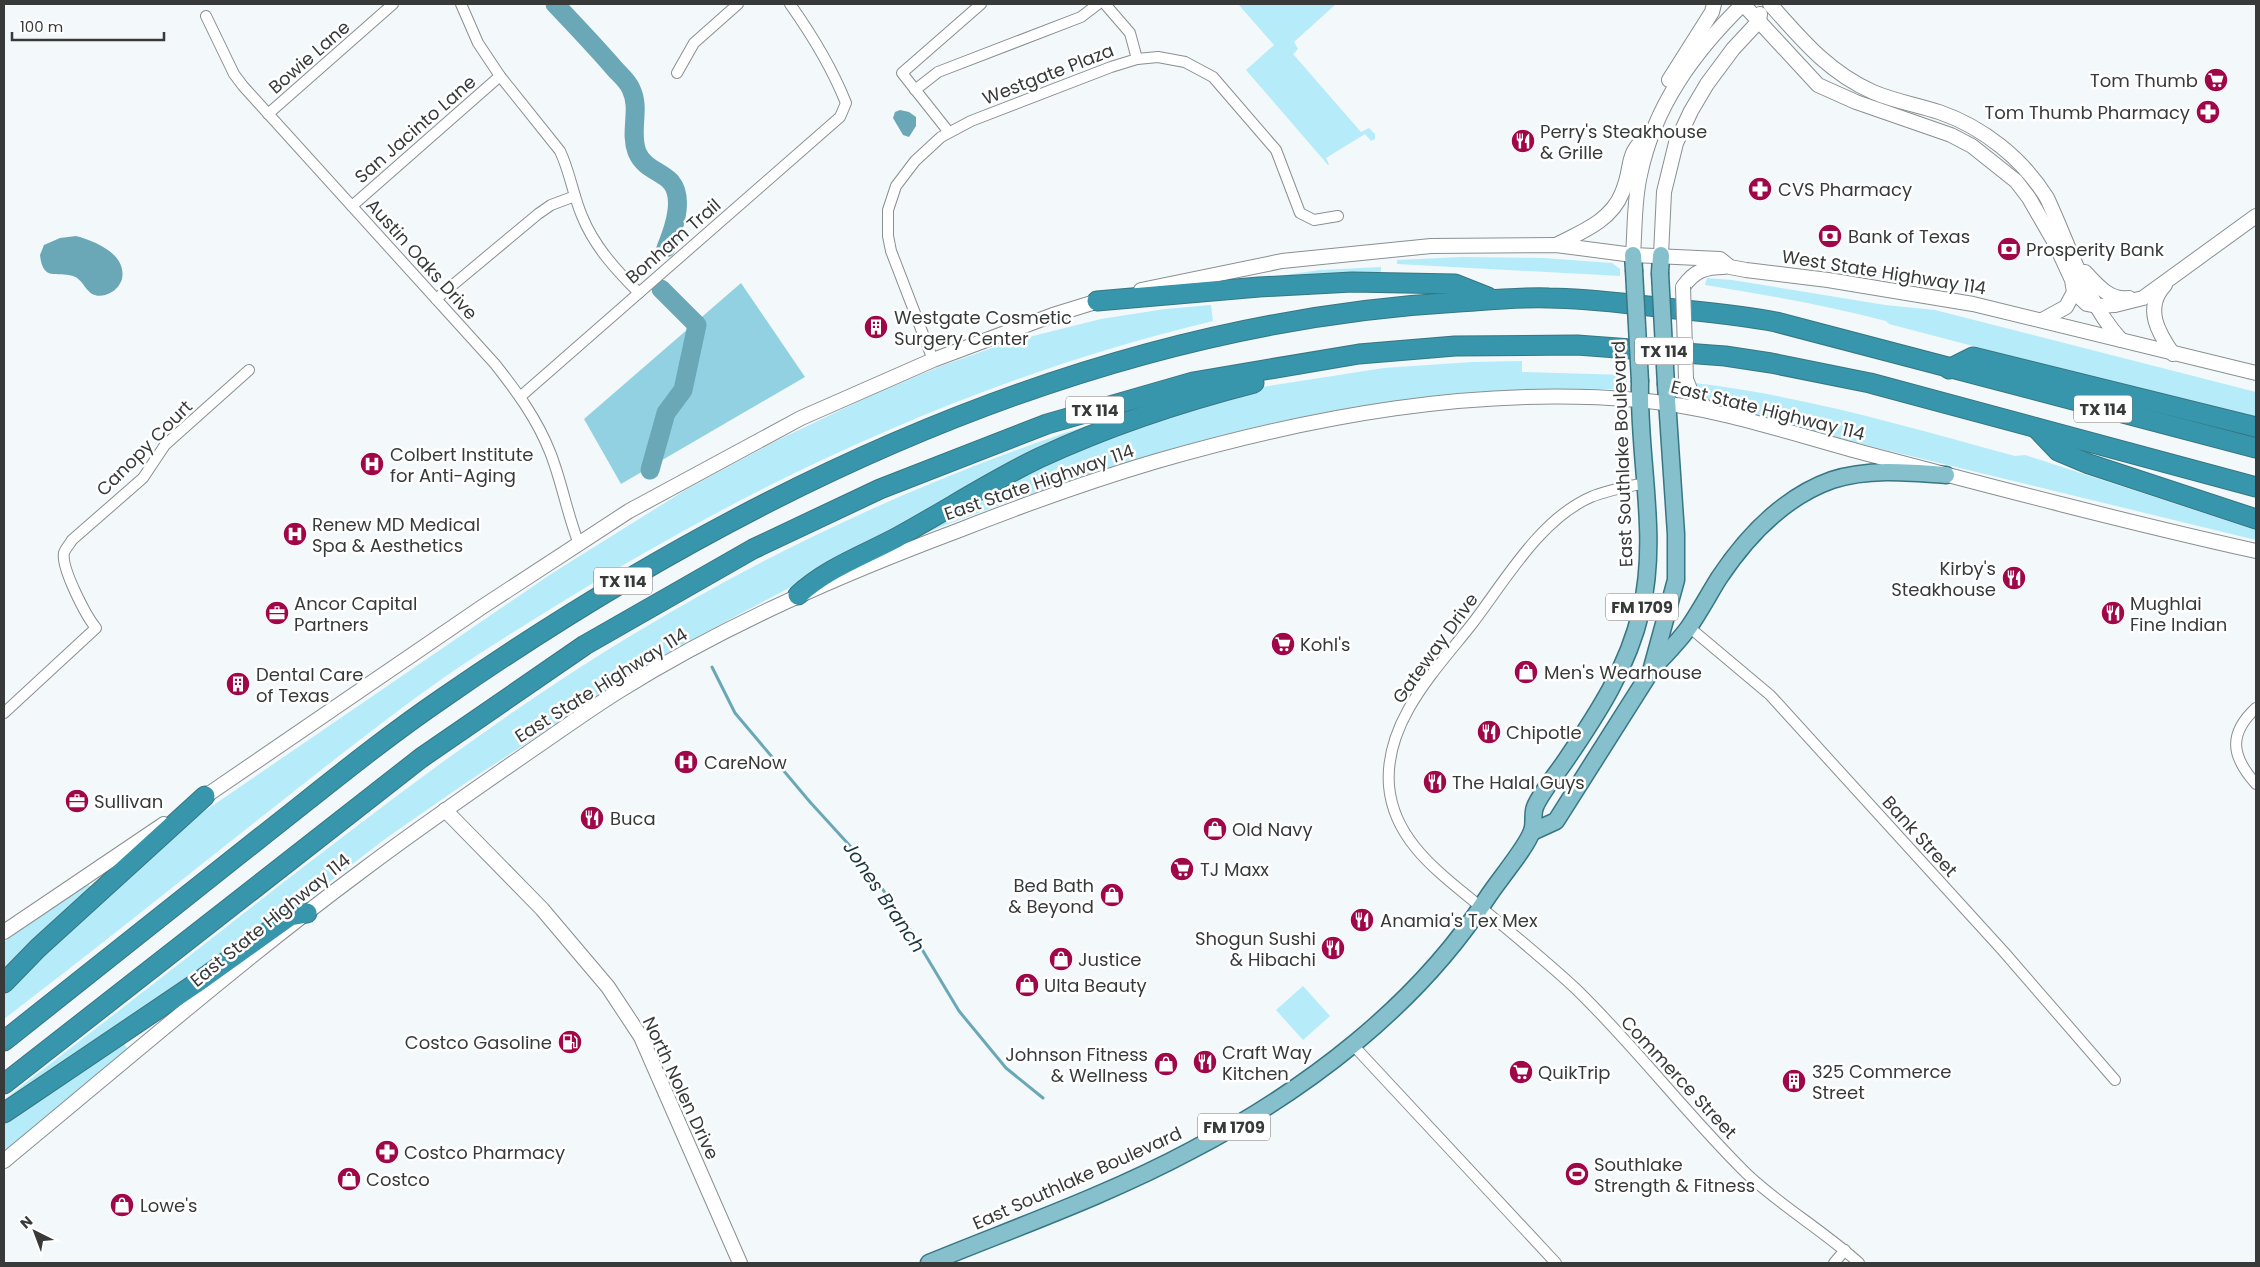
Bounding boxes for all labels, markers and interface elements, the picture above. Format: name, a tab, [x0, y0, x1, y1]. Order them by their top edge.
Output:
scale bar	[12, 10, 165, 42]
street label: Bowie Lane	[263, 15, 355, 99]
text: 100 m	[20, 16, 63, 37]
street label: Westgate Plaza	[979, 37, 1117, 111]
supermarket icon: Tom Thumb	[2203, 67, 2229, 93]
place label: Tom Thumb	[2090, 68, 2198, 93]
street label: San Jacinto Lane	[349, 69, 481, 189]
pharmacy icon: Tom Thumb Pharmacy	[2195, 99, 2221, 125]
place label: Tom Thumb Pharmacy	[1985, 100, 2190, 125]
place label: Perry's Steakhouse & Grille	[1540, 119, 1707, 165]
restaurant icon: Perry's Steakhouse & Grille	[1510, 128, 1536, 154]
pharmacy icon: CVS Pharmacy	[1747, 176, 1773, 202]
place label: CVS Pharmacy	[1778, 177, 1912, 202]
street label: Austin Oaks Drive	[361, 193, 483, 325]
street label: Bonham Trail	[620, 193, 726, 289]
bank icon: Bank of Texas	[1817, 223, 1843, 249]
place label: Bank of Texas	[1848, 224, 1970, 249]
bank icon: Prosperity Bank	[1996, 236, 2022, 262]
place label: Prosperity Bank	[2026, 237, 2165, 262]
street label: West State Highway 114	[1780, 243, 1988, 301]
place label: Westgate Cosmetic Surgery Center	[894, 305, 1072, 351]
building icon: Westgate Cosmetic Surgery Center	[863, 314, 889, 340]
road number: TX 114	[1635, 338, 1693, 364]
street label: East Southlake Boulevard	[1606, 340, 1638, 568]
street label: East State Highway 114	[1668, 374, 1868, 446]
street label: Canopy Court	[90, 394, 198, 502]
road number: TX 114	[1066, 396, 1124, 424]
road number: TX 114	[2074, 396, 2132, 422]
street label: East State Highway 114	[941, 438, 1137, 526]
place label: Colbert Institute for Anti-Aging	[390, 442, 533, 488]
hospital icon: Colbert Institute for Anti-Aging	[359, 451, 385, 477]
place label: Renew MD Medical Spa & Aesthetics	[312, 512, 480, 558]
hospital icon: Renew MD Medical Spa & Aesthetics	[282, 521, 308, 547]
place label: Kirby's Steakhouse	[1891, 556, 1996, 602]
restaurant icon: Kirby's Steakhouse	[2001, 565, 2027, 591]
road number: TX 114	[594, 568, 652, 594]
street label: Gateway Drive	[1386, 588, 1484, 708]
place label: Ancor Capital Partners	[294, 591, 417, 637]
place label: Mughlai Fine Indian	[2130, 591, 2227, 637]
road number: FM 1709	[1606, 594, 1678, 620]
office icon: Ancor Capital Partners	[264, 600, 290, 626]
restaurant icon: Mughlai Fine Indian	[2100, 600, 2126, 626]
street label: East State Highway 114	[510, 622, 692, 748]
supermarket icon: Kohl's	[1270, 631, 1296, 657]
place label: Kohl's	[1300, 632, 1351, 657]
shop icon: Men's Wearhouse	[1513, 659, 1539, 685]
place label: Men's Wearhouse	[1544, 660, 1702, 685]
place label: Dental Care of Texas	[256, 662, 363, 708]
building icon: Dental Care of Texas	[225, 671, 251, 697]
restaurant icon: Chipotle	[1476, 719, 1502, 745]
place label: Chipotle	[1506, 720, 1582, 745]
hospital icon: CareNow	[673, 749, 699, 775]
place label: CareNow	[704, 750, 787, 775]
restaurant icon: The Halal Guys	[1422, 769, 1448, 795]
place label: The Halal Guys	[1452, 770, 1585, 795]
office icon: Sullivan	[64, 788, 90, 814]
place label: Sullivan	[94, 789, 163, 814]
street label: Bank Street	[1877, 790, 1963, 882]
restaurant icon: Buca	[579, 805, 605, 831]
place label: Buca	[610, 806, 656, 831]
shop icon: Old Navy	[1202, 816, 1228, 842]
place label: Old Navy	[1232, 817, 1313, 842]
water label: Jones Branch	[837, 836, 931, 958]
street label: East State Highway 114	[185, 848, 355, 992]
supermarket icon: TJ Maxx	[1169, 856, 1195, 882]
place label: TJ Maxx	[1200, 857, 1269, 882]
place label: Bed Bath & Beyond	[1008, 873, 1094, 919]
shop icon: Bed Bath & Beyond	[1099, 882, 1125, 908]
restaurant icon: Anamia's Tex Mex	[1349, 907, 1375, 933]
place label: Anamia's Tex Mex	[1380, 908, 1538, 933]
place label: Shogun Sushi & Hibachi	[1195, 926, 1316, 972]
restaurant icon: Shogun Sushi & Hibachi	[1320, 935, 1346, 961]
shop icon: Justice	[1048, 946, 1074, 972]
place label: Justice	[1078, 947, 1142, 972]
shop icon: Ulta Beauty	[1014, 972, 1040, 998]
place label: Ulta Beauty	[1044, 973, 1147, 998]
street label: Commerce Street	[1615, 1010, 1743, 1144]
street label: North Nolen Drive	[637, 1012, 725, 1164]
fuel station icon: Costco Gasoline	[557, 1029, 583, 1055]
place label: Costco Gasoline	[405, 1030, 552, 1055]
place label: Craft Way Kitchen	[1222, 1040, 1312, 1086]
place label: Johnson Fitness & Wellness	[1005, 1042, 1148, 1088]
restaurant icon: Craft Way Kitchen	[1192, 1049, 1218, 1075]
shop icon: Johnson Fitness & Wellness	[1153, 1051, 1179, 1077]
supermarket icon: QuikTrip	[1508, 1059, 1534, 1085]
place label: 325 Commerce Street	[1812, 1059, 1952, 1105]
place label: QuikTrip	[1538, 1060, 1610, 1085]
building icon: 325 Commerce Street	[1781, 1068, 1807, 1094]
road number: FM 1709	[1198, 1114, 1270, 1140]
street label: East Southlake Boulevard	[968, 1121, 1186, 1235]
pharmacy icon: Costco Pharmacy	[374, 1139, 400, 1165]
place label: Costco Pharmacy	[404, 1140, 565, 1165]
place label: Southlake Strength & Fitness	[1594, 1152, 1755, 1198]
sports icon: Southlake Strength & Fitness	[1564, 1161, 1590, 1187]
shop icon: Costco	[336, 1166, 362, 1192]
place label: Costco	[366, 1167, 430, 1192]
shop icon: Lowe's	[109, 1192, 135, 1218]
place label: Lowe's	[140, 1193, 197, 1218]
north arrow	[10, 1207, 60, 1257]
text: N	[16, 1211, 37, 1233]

